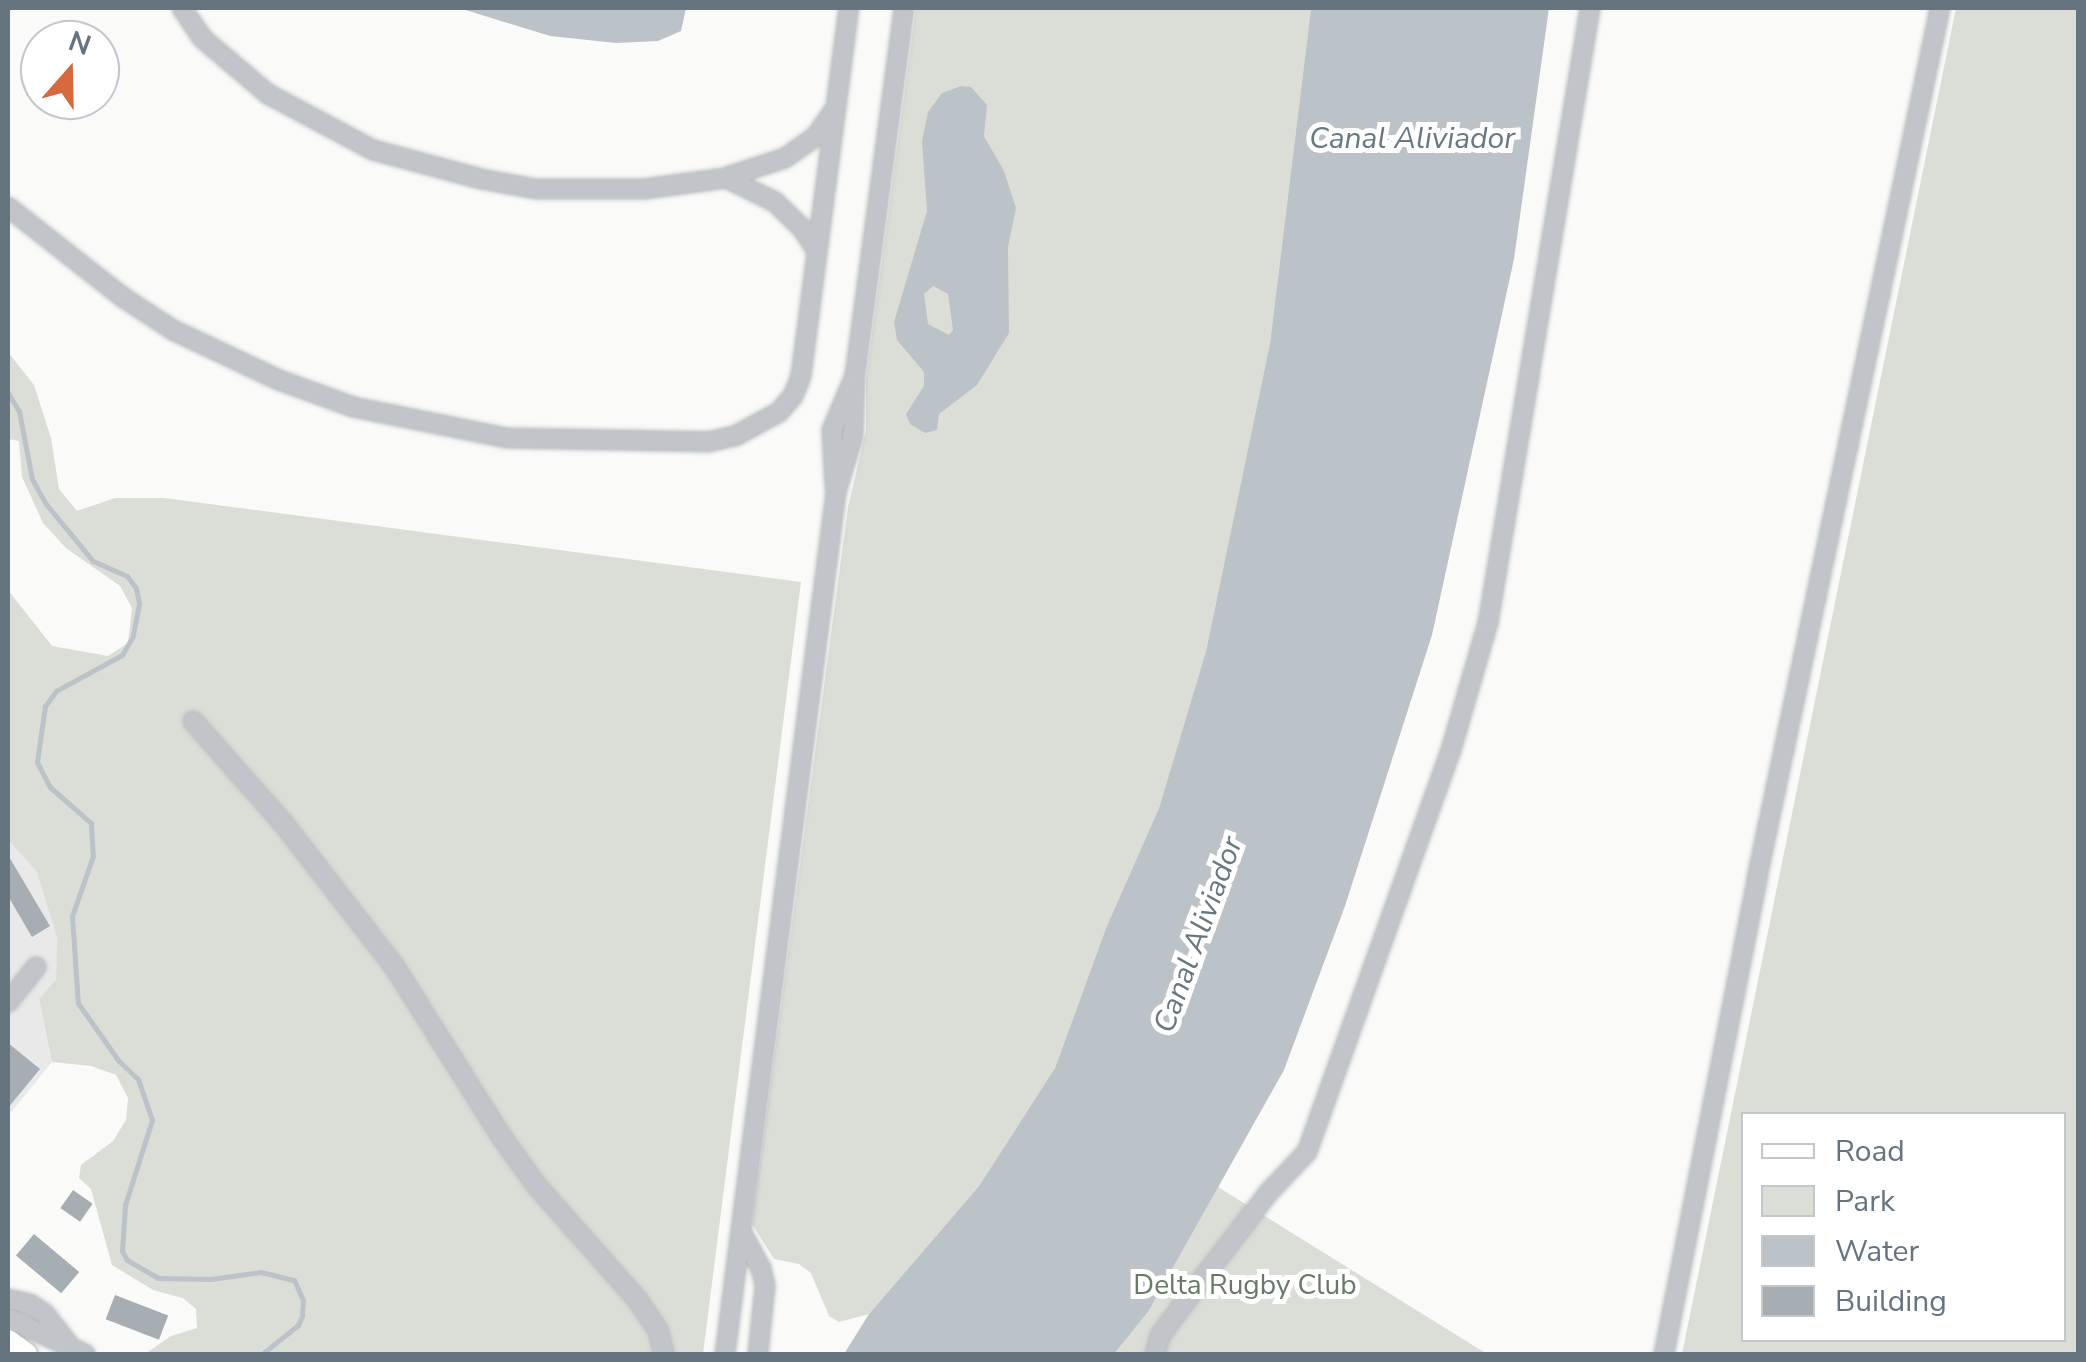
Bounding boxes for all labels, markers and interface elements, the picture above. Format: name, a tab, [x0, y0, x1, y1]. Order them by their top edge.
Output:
north arrow	[20, 20, 120, 120]
text: N	[63, 22, 96, 65]
water label: Canal Aliviador	[1309, 121, 1515, 157]
water label: Canal Aliviador	[1147, 832, 1251, 1038]
legend	[1741, 1112, 2066, 1342]
text: Road	[1835, 1131, 1905, 1172]
text: Park	[1835, 1181, 1895, 1222]
text: Water	[1835, 1231, 1919, 1272]
park label: Delta Rugby Club	[1133, 1268, 1357, 1302]
text: Building	[1835, 1281, 1947, 1322]

